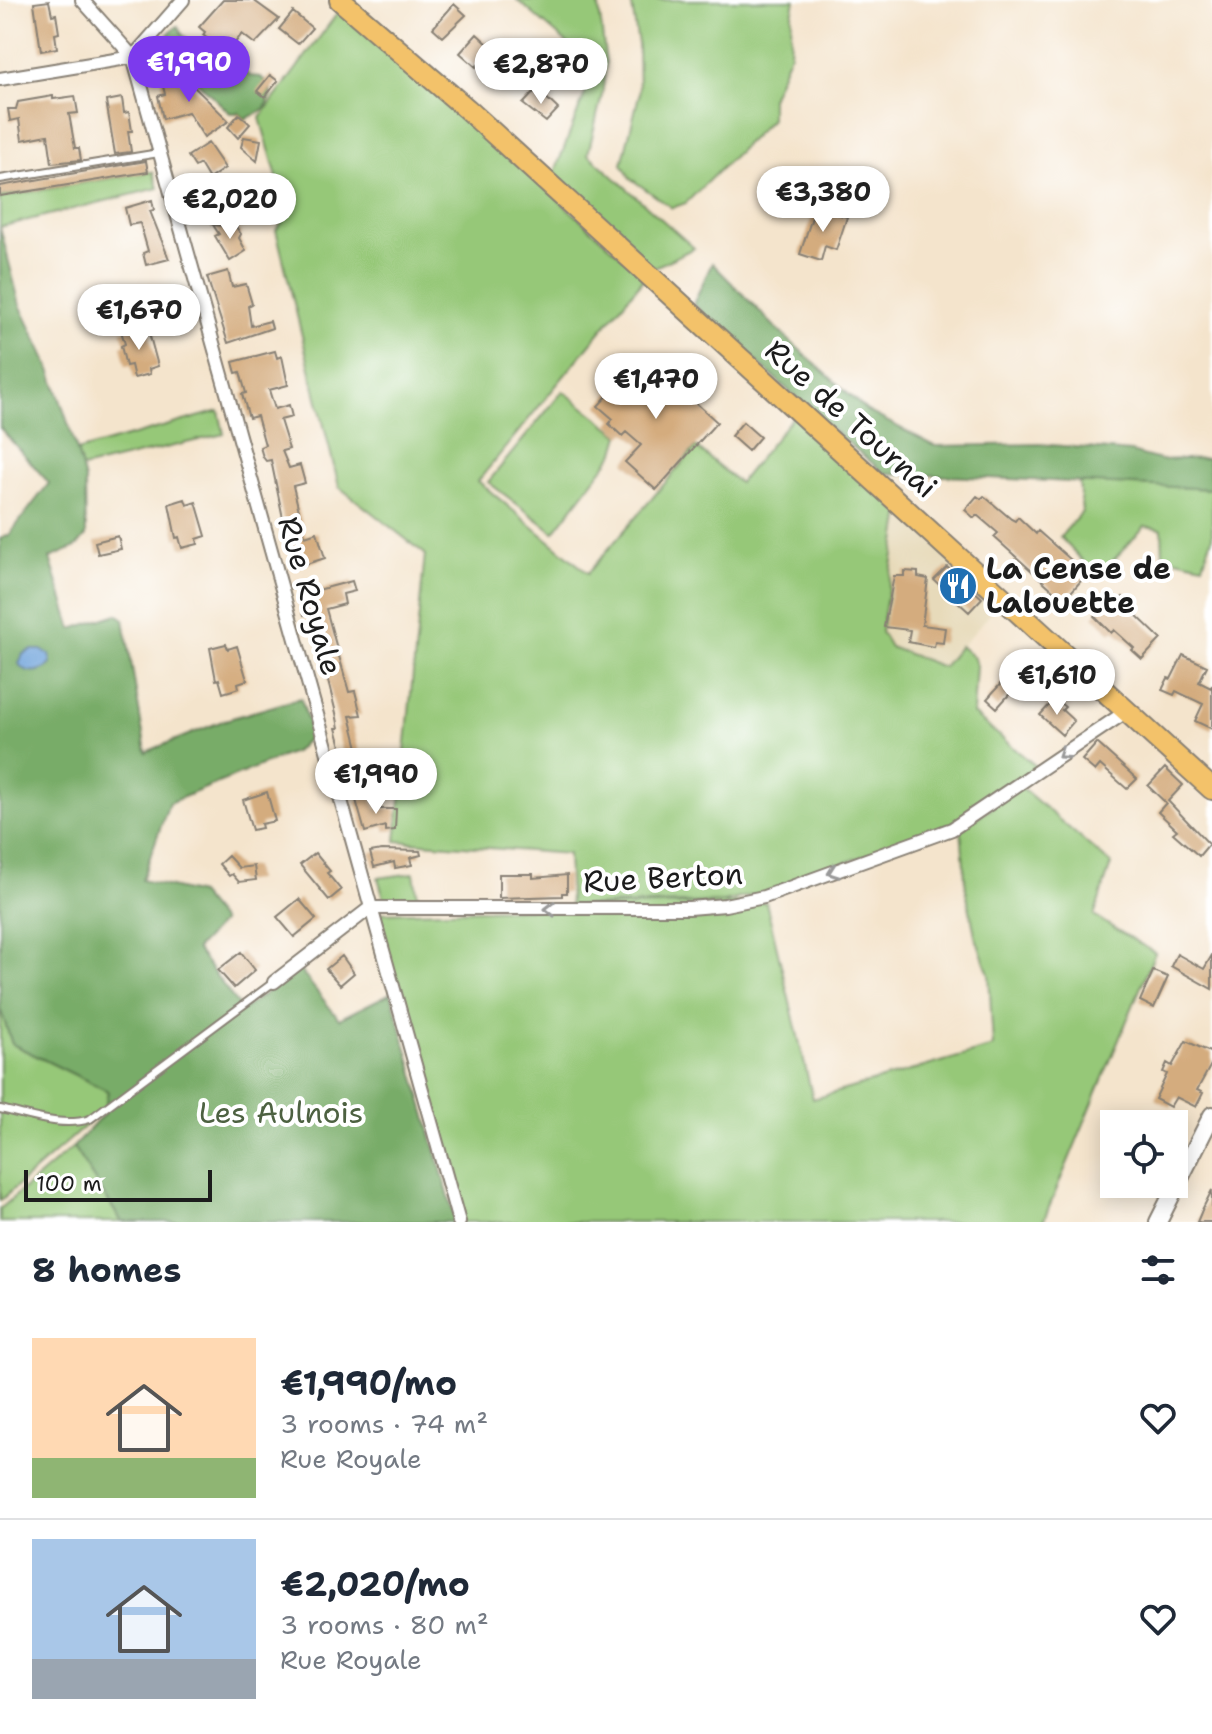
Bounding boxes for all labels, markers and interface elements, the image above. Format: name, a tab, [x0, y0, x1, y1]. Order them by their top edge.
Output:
pin: €1,990	[124, 36, 254, 104]
pin: €2,870	[476, 38, 606, 106]
text: €1,990	[146, 44, 232, 79]
text: €2,870	[493, 46, 589, 81]
pin: €3,380	[758, 166, 888, 234]
pin: €2,020	[165, 173, 295, 241]
text: €3,380	[775, 174, 871, 209]
text: €2,020	[182, 181, 278, 216]
pin: €1,670	[74, 284, 204, 352]
text: €1,670	[95, 292, 183, 327]
street label: Rue de Tournai	[756, 330, 946, 507]
pin: €1,470	[591, 353, 721, 421]
text: €1,470	[613, 361, 699, 396]
street label: Rue Royale	[268, 512, 353, 680]
place label: La Cense de Lalouette	[986, 548, 1171, 623]
restaurant icon: La Cense de Lalouette	[937, 565, 979, 607]
pin: €1,610	[992, 649, 1122, 717]
text: €1,610	[1017, 657, 1097, 692]
one-way arrow	[1057, 745, 1071, 760]
pin: €1,990	[311, 748, 441, 816]
text: €1,990	[333, 756, 419, 791]
street label: Rue Berton	[582, 853, 744, 902]
one-way arrow	[827, 862, 841, 879]
one-way arrow	[543, 900, 556, 918]
park label: Les Aulnois	[199, 1092, 363, 1133]
map controls	[1100, 1110, 1188, 1198]
button: locate	[1100, 1110, 1188, 1198]
scale bar	[24, 1166, 212, 1202]
text: 100 m	[36, 1169, 102, 1198]
text: 8 homes	[32, 1247, 181, 1293]
icon: filters	[1136, 1248, 1180, 1292]
text: €1,990/mo	[280, 1360, 457, 1406]
icon: home	[96, 1370, 192, 1466]
icon: heart	[1136, 1396, 1180, 1440]
text: 3 rooms · 74 m²	[280, 1406, 488, 1441]
text: Rue Royale	[280, 1441, 422, 1476]
text: €2,020/mo	[280, 1561, 470, 1607]
icon: home	[96, 1571, 192, 1667]
icon: heart	[1136, 1597, 1180, 1641]
text: 3 rooms · 80 m²	[280, 1607, 489, 1642]
text: Rue Royale	[280, 1642, 422, 1677]

